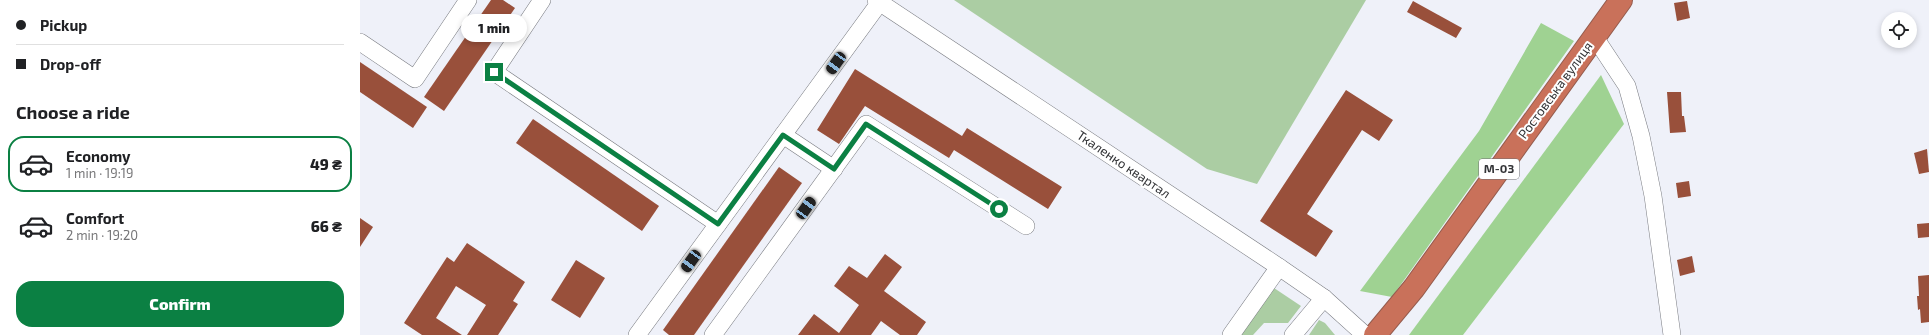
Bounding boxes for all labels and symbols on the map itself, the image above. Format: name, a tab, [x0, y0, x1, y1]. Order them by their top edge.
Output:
callout: 1 min	[461, 14, 527, 42]
street label: Ростовська вулиця	[1515, 38, 1595, 142]
car	[824, 50, 848, 76]
route end	[485, 63, 503, 81]
street label: Ткаленко квартал	[1074, 127, 1174, 201]
road number: М-03	[1479, 159, 1519, 179]
car	[794, 195, 818, 221]
route start	[990, 200, 1008, 218]
car	[679, 248, 703, 274]

